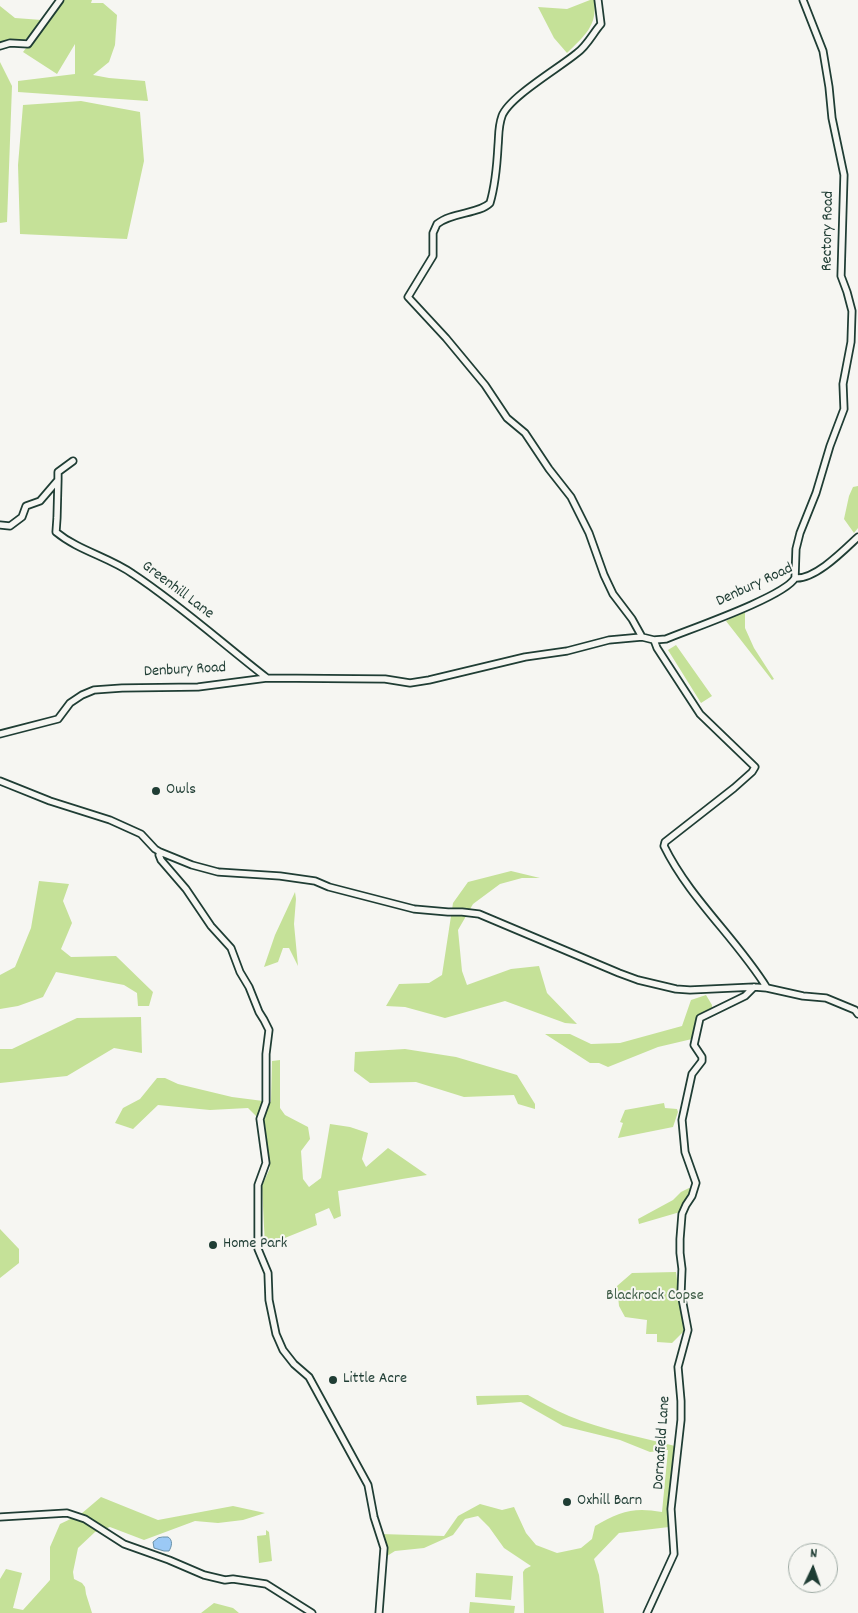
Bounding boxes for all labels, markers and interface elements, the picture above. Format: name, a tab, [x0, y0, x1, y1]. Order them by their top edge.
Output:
street label: Rectory Road	[819, 191, 839, 271]
street label: Greenhill Lane	[137, 558, 217, 624]
street label: Denbury Road	[714, 560, 796, 612]
street label: Denbury Road	[143, 659, 227, 683]
place label: Owls	[166, 781, 196, 801]
marker: Owls	[150, 785, 162, 797]
place label: Home Park	[223, 1235, 287, 1255]
marker: Home Park	[207, 1239, 219, 1251]
park label: Blackrock Copse	[606, 1287, 704, 1307]
place label: Little Acre	[343, 1370, 407, 1390]
marker: Little Acre	[327, 1374, 339, 1386]
street label: Dornafield Lane	[650, 1395, 676, 1491]
place label: Oxhill Barn	[577, 1492, 642, 1512]
marker: Oxhill Barn	[561, 1496, 573, 1508]
north arrow	[788, 1543, 838, 1593]
text: N	[810, 1544, 818, 1564]

